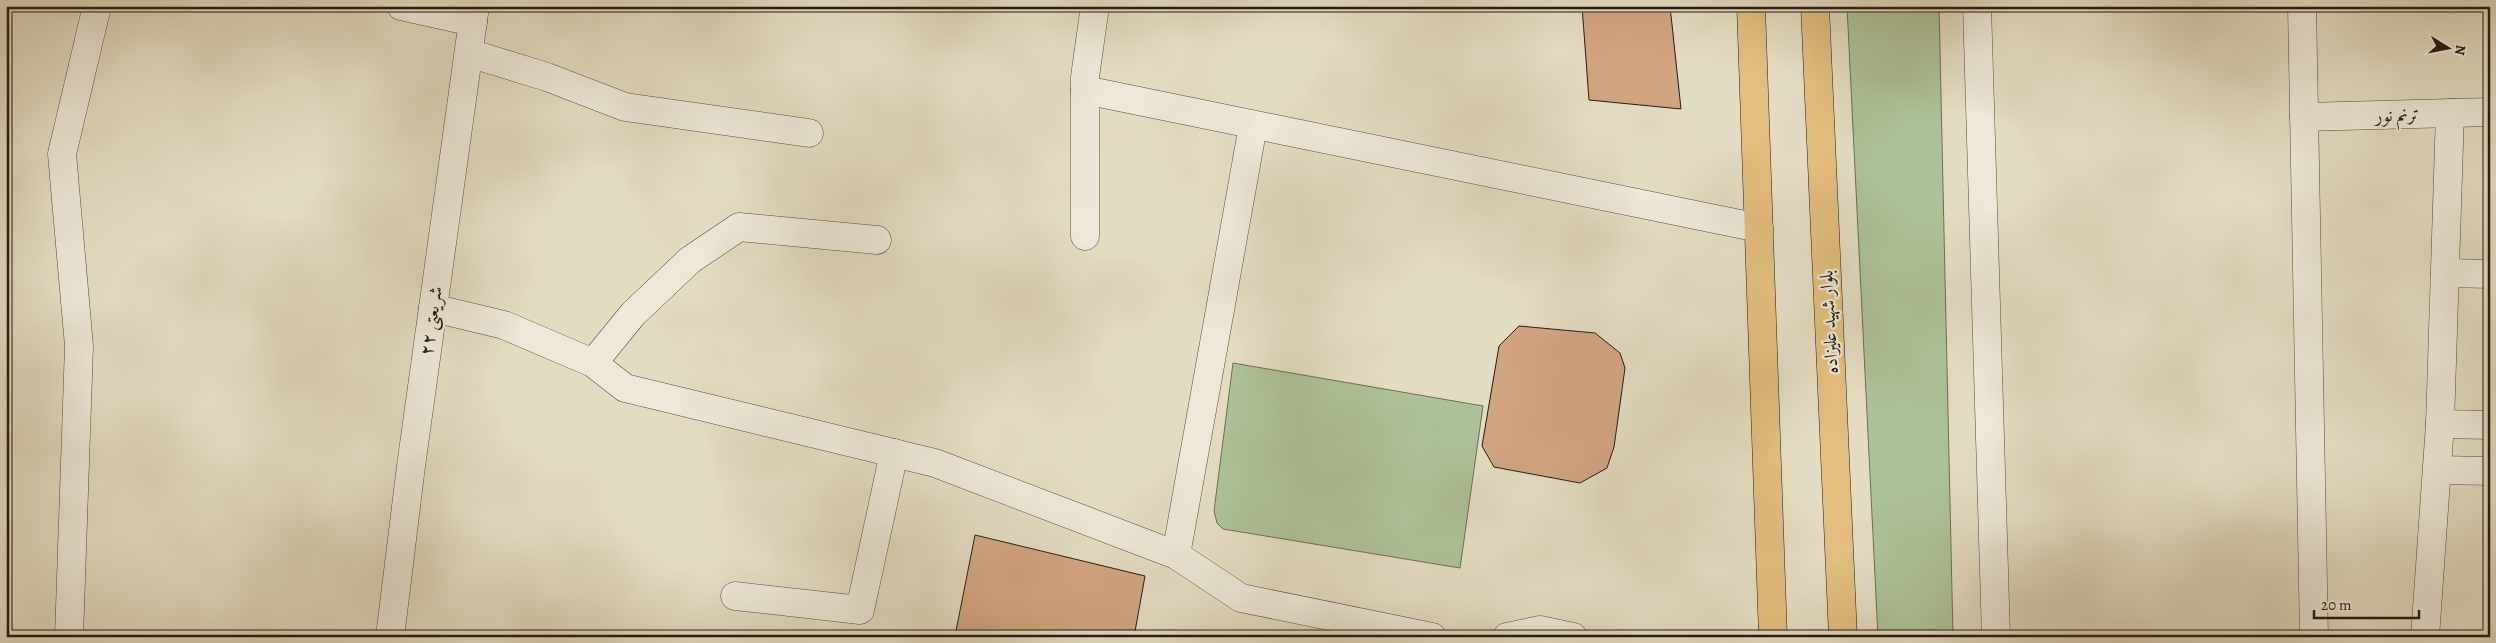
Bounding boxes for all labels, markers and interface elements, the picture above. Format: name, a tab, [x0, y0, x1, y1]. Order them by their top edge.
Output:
north arrow	[2424, 22, 2474, 72]
text: N	[2450, 43, 2471, 57]
street label: ترنم نور	[2372, 101, 2420, 132]
street label: بلوار شهید علیزاده	[1813, 269, 1845, 375]
street label: شریعتی ۲۲	[413, 285, 449, 357]
scale bar	[2314, 588, 2418, 620]
text: 20 m	[2321, 595, 2352, 615]

